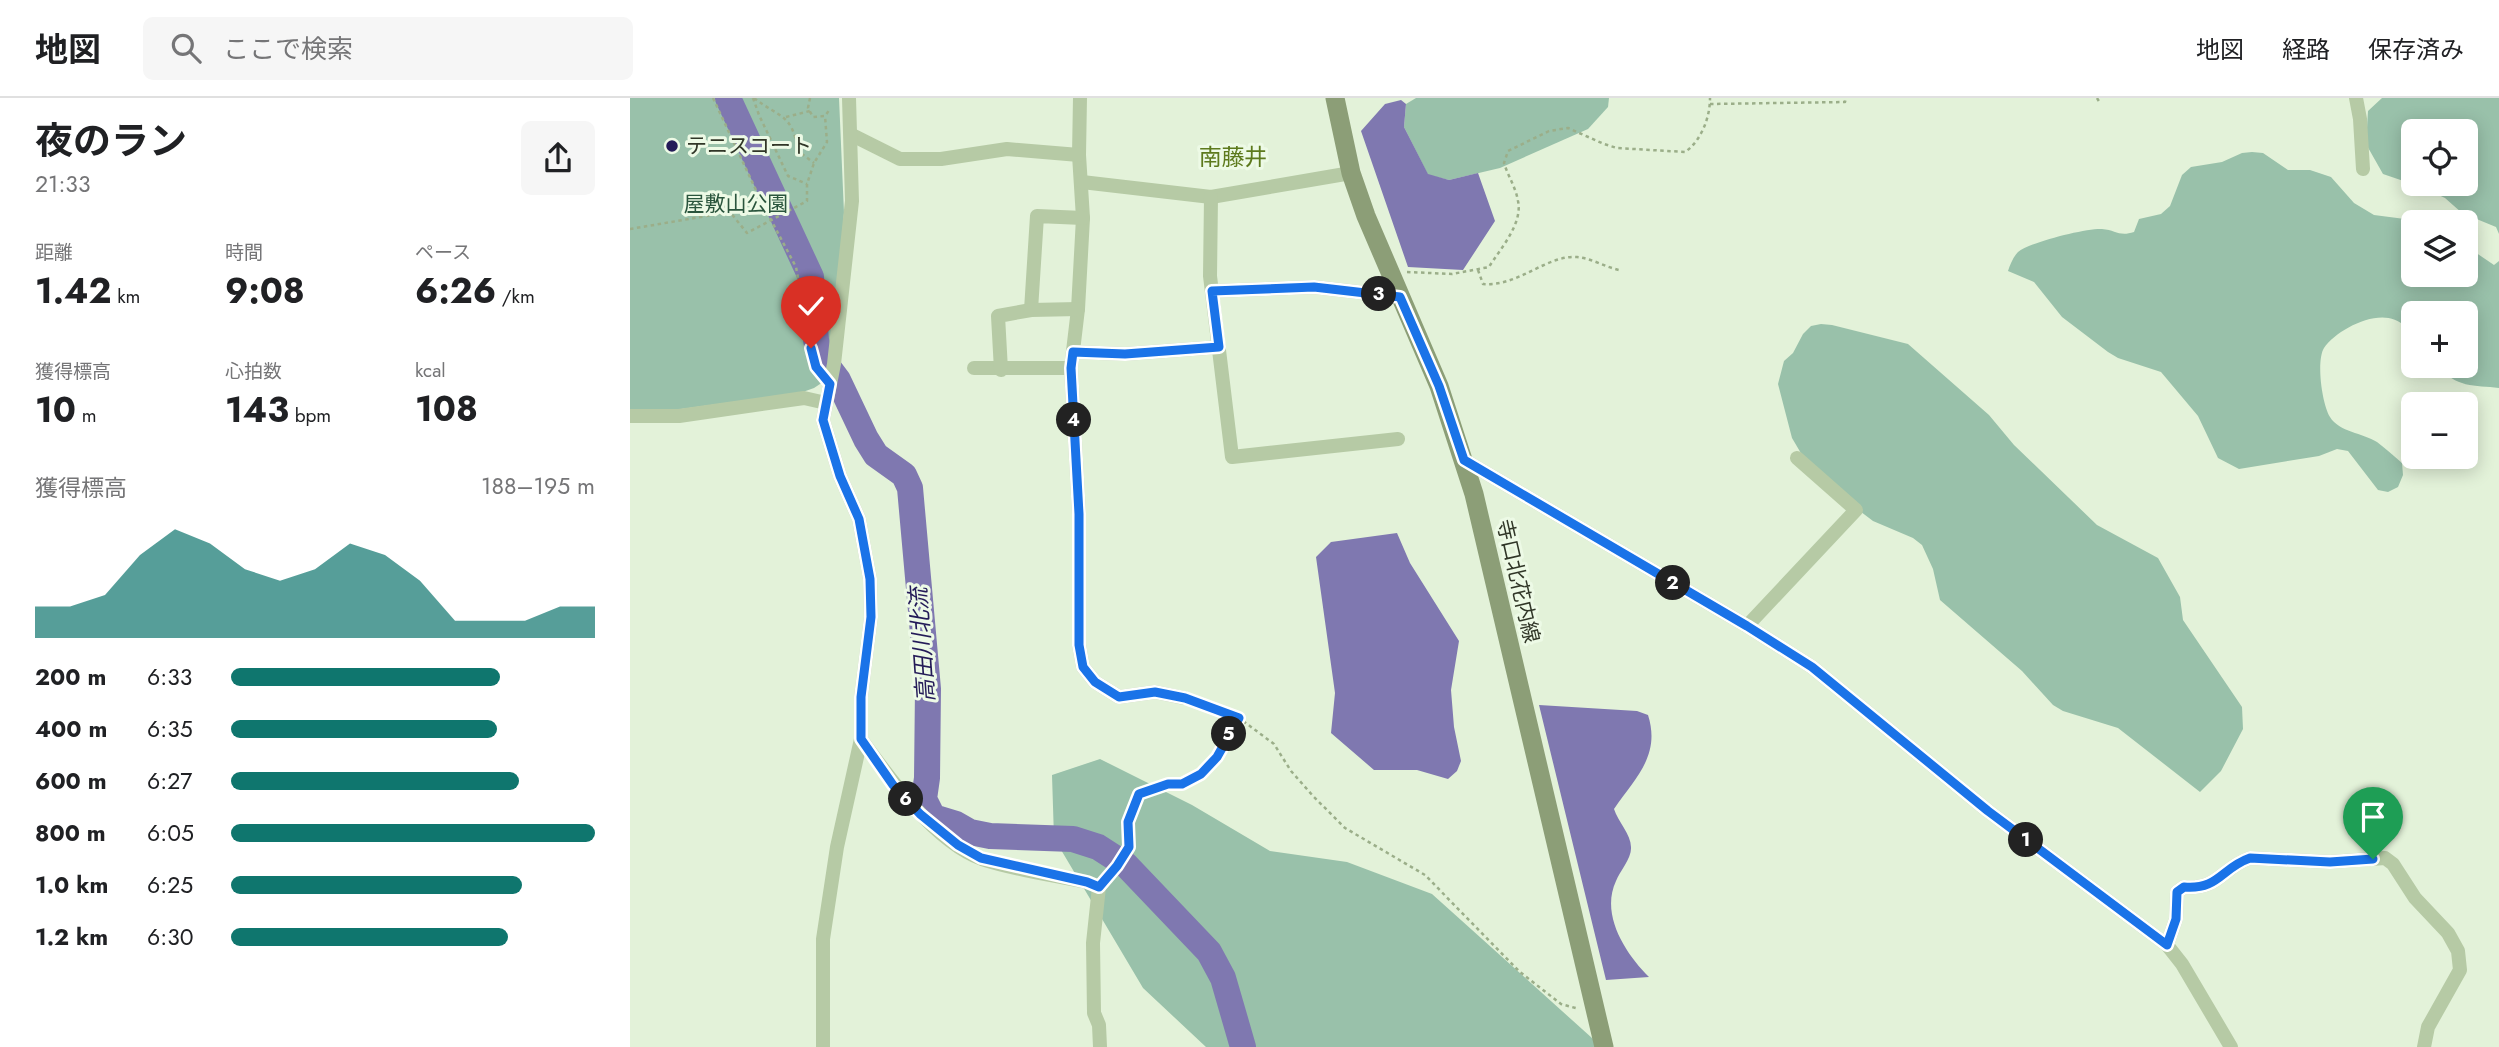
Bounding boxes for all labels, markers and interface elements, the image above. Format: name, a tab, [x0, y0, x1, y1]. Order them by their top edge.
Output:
search box	[143, 17, 633, 80]
text: 地図	[35, 26, 101, 73]
icon: search	[167, 29, 205, 67]
text: ここで検索	[223, 30, 353, 68]
text: 地図	[2196, 32, 2244, 67]
text: 経路	[2282, 32, 2330, 67]
text: 保存済み	[2368, 32, 2464, 67]
text: 夜のラン	[35, 113, 187, 168]
map controls	[2401, 119, 2478, 469]
button: locate	[2401, 119, 2478, 196]
button: share	[521, 121, 595, 195]
place label: テニスコート	[686, 131, 812, 161]
marker: テニスコート	[664, 138, 680, 154]
district label: 南藤井	[1199, 140, 1268, 174]
text: 21:33	[35, 167, 90, 201]
park label: 屋敷山公園	[684, 189, 789, 219]
button: layers	[2401, 210, 2478, 287]
text: 距離	[35, 239, 73, 266]
text: 時間	[225, 239, 263, 266]
text: ペース	[415, 239, 471, 266]
text: 1.42	[35, 266, 111, 316]
text: 9:08	[225, 266, 305, 316]
text: 6:26	[415, 266, 496, 316]
pin	[781, 276, 841, 348]
pin: 3	[1362, 276, 1396, 312]
text: 3	[1373, 280, 1384, 307]
text: km	[111, 283, 140, 310]
text: /km	[496, 283, 535, 310]
icon: check	[792, 287, 830, 325]
button: +	[2401, 301, 2478, 378]
text: kcal	[415, 357, 446, 384]
text: 獲得標高	[35, 358, 111, 385]
text: 心拍数	[225, 358, 282, 385]
text: 108	[415, 384, 478, 434]
text: 10	[35, 385, 76, 435]
text: 143	[225, 385, 289, 435]
button: −	[2401, 392, 2478, 469]
text: m	[76, 402, 97, 429]
text: bpm	[289, 402, 331, 429]
pin: 4	[1056, 402, 1092, 438]
text: 4	[1067, 406, 1080, 433]
text: 188–195 m	[481, 469, 595, 503]
text: 獲得標高	[35, 471, 127, 505]
street label: 寺口北花内線	[1489, 516, 1547, 646]
pin: 2	[1656, 566, 1690, 601]
text: 2	[1666, 569, 1679, 596]
water label: 高田川北流	[901, 583, 943, 704]
text: 200 m	[35, 660, 106, 694]
text: 6:33	[147, 660, 192, 694]
text: 400 m	[35, 712, 107, 746]
text: 6:35	[147, 712, 193, 746]
pin: 5	[1212, 716, 1246, 752]
text: 5	[1222, 720, 1235, 747]
text: 600 m	[35, 764, 107, 798]
text: 6:27	[147, 764, 192, 798]
pin: 6	[888, 782, 924, 816]
text: 6	[899, 785, 912, 812]
pin	[2343, 787, 2403, 859]
icon: arrive	[2354, 798, 2392, 836]
text: 800 m	[35, 816, 106, 850]
text: 6:05	[147, 816, 194, 850]
pin: 1	[2008, 822, 2044, 858]
text: 1	[2021, 826, 2030, 853]
text: 1.0 km	[35, 868, 108, 902]
text: 6:25	[147, 868, 193, 902]
text: 1.2 km	[35, 920, 108, 954]
text: 6:30	[147, 920, 194, 954]

